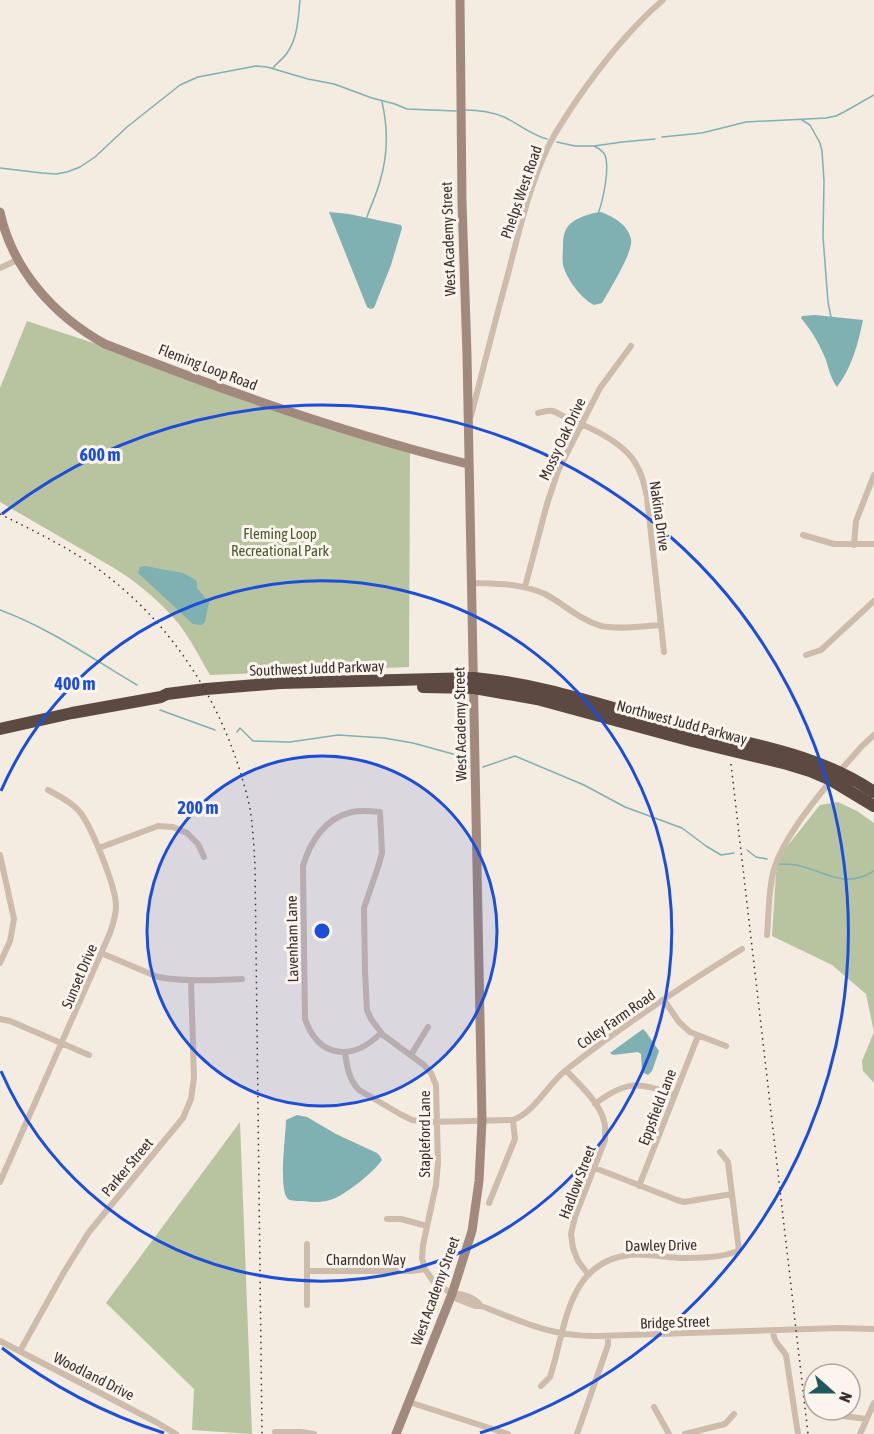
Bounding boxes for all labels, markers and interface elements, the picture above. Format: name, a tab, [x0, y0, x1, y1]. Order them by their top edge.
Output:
street label: Phelps West Road	[497, 143, 545, 241]
street label: West Academy Street	[438, 181, 458, 297]
street label: Fleming Loop Road	[156, 340, 260, 394]
street label: Mossy Oak Drive	[535, 395, 589, 483]
text: 600 m	[80, 444, 120, 465]
street label: Nakina Drive	[647, 480, 673, 552]
park label: Fleming Loop Recreational Park	[231, 525, 329, 559]
street label: Southwest Judd Parkway	[249, 657, 385, 679]
street label: West Academy Street	[451, 667, 469, 781]
text: 400 m	[54, 673, 95, 694]
street label: Northwest Judd Parkway	[615, 696, 749, 748]
text: 200 m	[178, 797, 218, 818]
street label: Lavenham Lane	[283, 895, 301, 983]
centre of rings	[312, 921, 332, 941]
street label: Sunset Drive	[58, 941, 100, 1011]
street label: Coley Farm Road	[574, 986, 658, 1052]
street label: Eppsfield Lane	[635, 1066, 679, 1147]
street label: Stapleford Lane	[416, 1090, 433, 1178]
street label: Parker Street	[98, 1134, 156, 1200]
street label: Hadlow Street	[555, 1143, 599, 1221]
street label: West Academy Street	[407, 1234, 463, 1348]
street label: Dawley Drive	[625, 1236, 697, 1254]
street label: Charndon Way	[326, 1251, 406, 1268]
street label: Bridge Street	[640, 1312, 710, 1332]
street label: Woodland Drive	[51, 1348, 137, 1404]
north arrow	[802, 1362, 862, 1422]
text: N	[836, 1390, 856, 1405]

